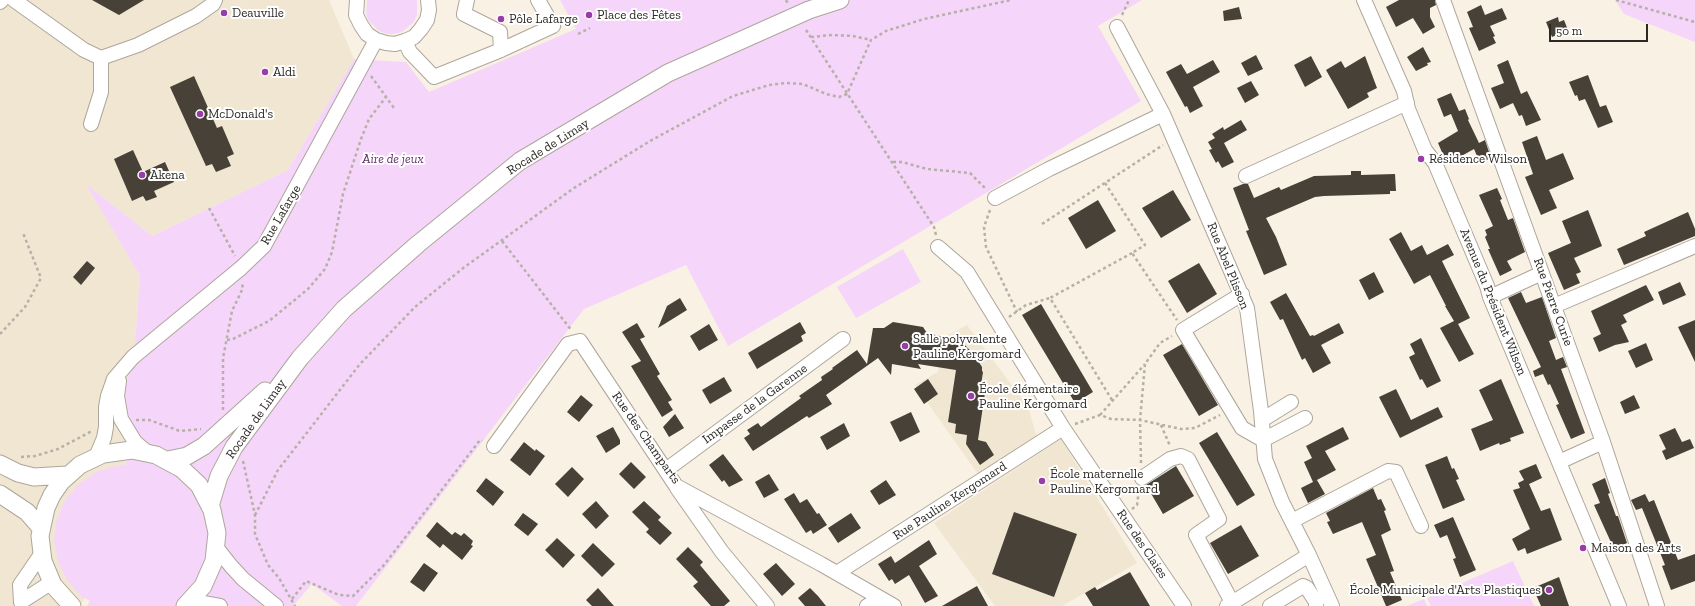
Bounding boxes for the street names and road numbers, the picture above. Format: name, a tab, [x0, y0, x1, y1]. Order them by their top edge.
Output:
street label: Rocade de Limay	[504, 116, 592, 178]
street label: Rue Lafarge	[258, 182, 304, 248]
street label: Rue Abel Plisson	[1203, 220, 1253, 312]
street label: Avenue du Président Wilson	[1456, 226, 1530, 378]
street label: Rue Pierre Curie	[1530, 256, 1576, 348]
street label: Impasse de la Garenne	[699, 361, 811, 447]
street label: Rocade de Limay	[223, 376, 289, 462]
street label: Rue des Champarts	[608, 389, 684, 487]
street label: Rue Pauline Kergomard	[890, 458, 1010, 544]
street label: Rue des Claies	[1113, 507, 1171, 581]

